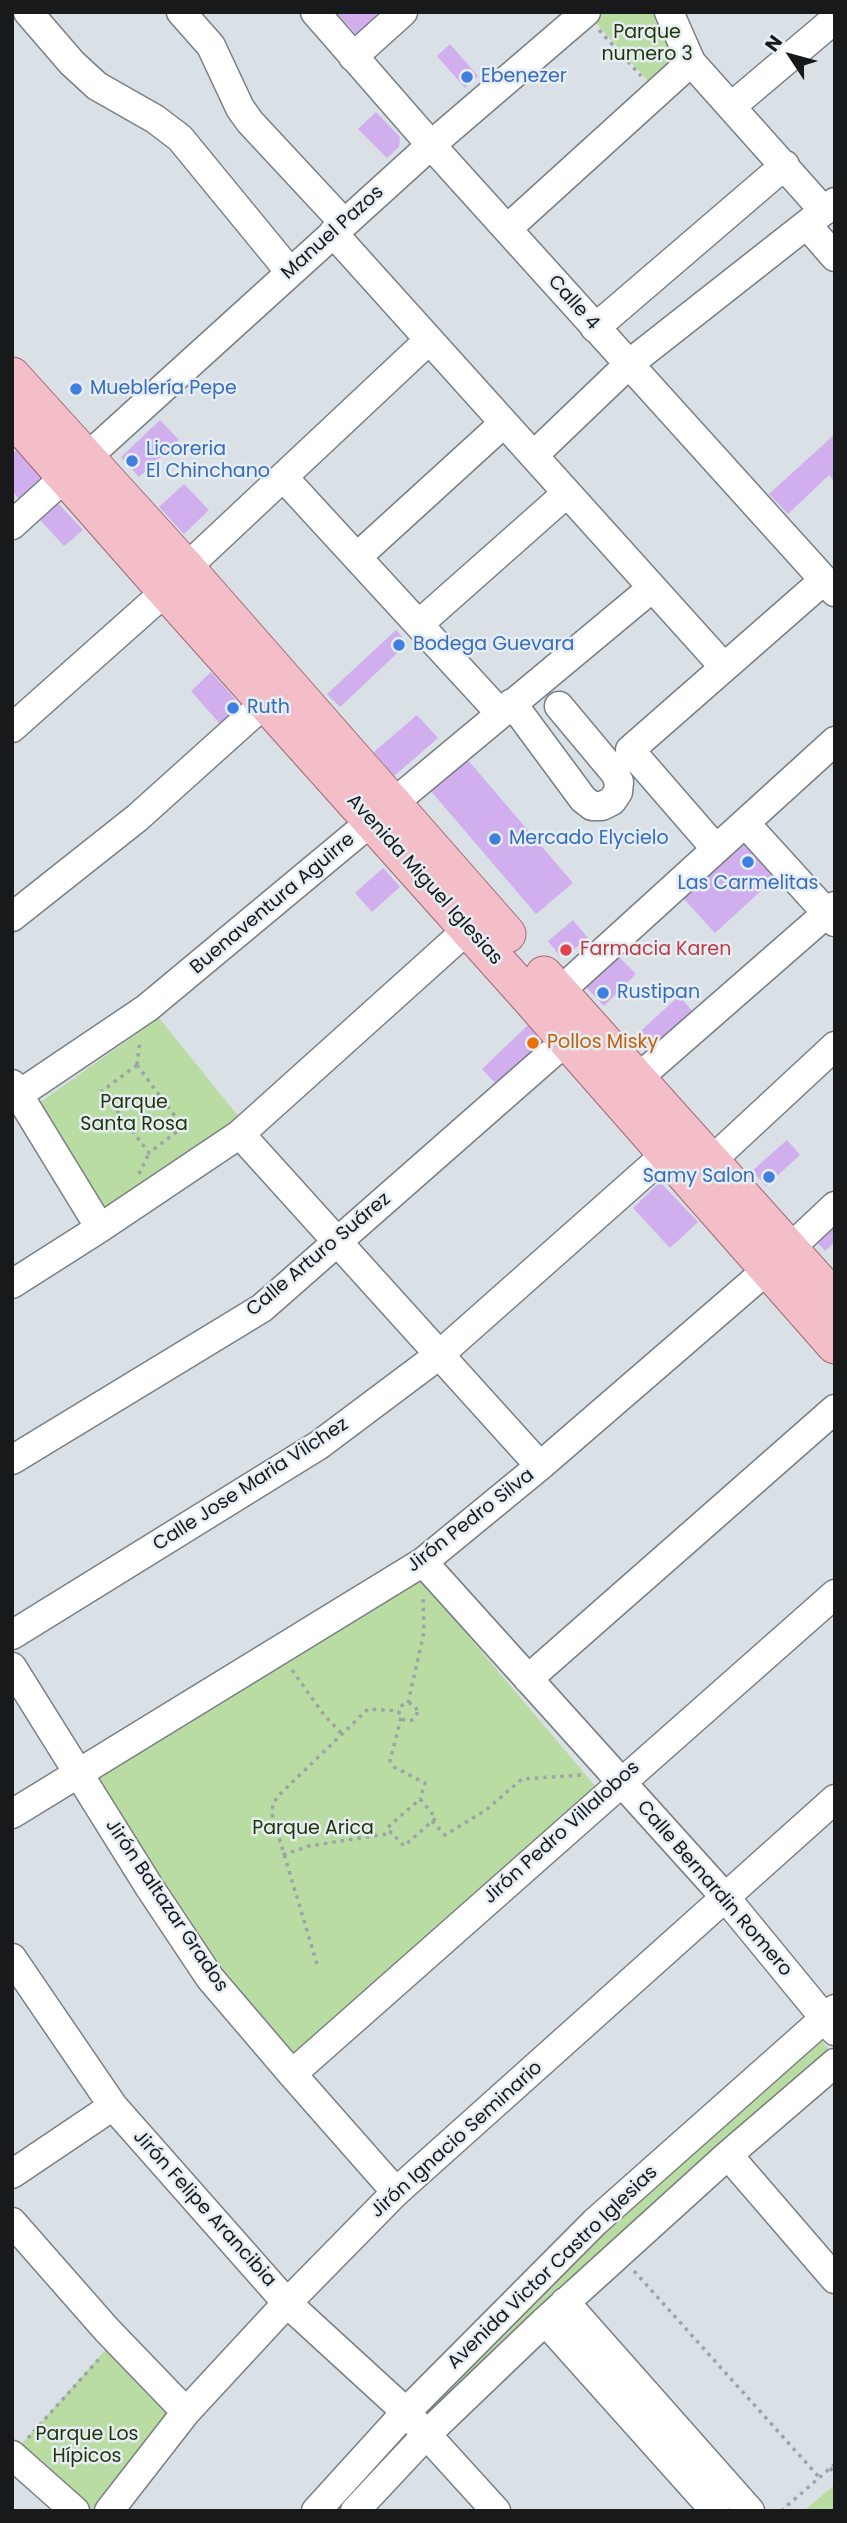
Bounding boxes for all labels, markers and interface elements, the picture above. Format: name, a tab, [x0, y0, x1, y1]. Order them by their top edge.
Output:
north arrow	[756, 21, 826, 91]
park label: Parque numero 3	[601, 22, 693, 66]
text: N	[758, 30, 789, 57]
place label: Ebenezer	[481, 66, 567, 88]
marker: Ebenezer	[459, 69, 475, 85]
street label: Manuel Pazos	[277, 181, 389, 285]
street label: Calle 4	[543, 271, 603, 335]
place label: Mueblería Pepe	[90, 378, 237, 400]
marker: Mueblería Pepe	[68, 381, 84, 397]
place label: Licoreria El Chinchano	[146, 439, 270, 483]
marker: Licoreria El Chinchano	[124, 453, 140, 469]
place label: Bodega Guevara	[413, 634, 574, 656]
marker: Bodega Guevara	[391, 637, 407, 653]
place label: Ruth	[247, 697, 290, 719]
marker: Ruth	[225, 700, 241, 716]
street label: Avenida Miguel Iglesias	[341, 790, 507, 970]
place label: Mercado Elycielo	[509, 828, 669, 850]
street label: Buenaventura Aguirre	[186, 829, 360, 979]
marker: Mercado Elycielo	[487, 831, 503, 847]
marker: Las Carmelitas	[740, 854, 756, 870]
place label: Las Carmelitas	[677, 873, 819, 895]
place label: Farmacia Karen	[580, 939, 731, 961]
marker: Farmacia Karen	[558, 942, 574, 958]
place label: Rustipan	[617, 982, 700, 1004]
marker: Rustipan	[595, 985, 611, 1001]
place label: Pollos Misky	[547, 1032, 658, 1054]
marker: Pollos Misky	[525, 1035, 541, 1051]
park label: Parque Santa Rosa	[80, 1092, 188, 1136]
place label: Samy Salon	[643, 1166, 755, 1188]
marker: Samy Salon	[761, 1169, 777, 1185]
street label: Calle Arturo Suárez	[242, 1188, 396, 1322]
street label: Calle Jose Maria Vilchez	[149, 1413, 353, 1557]
street label: Jirón Pedro Silva	[403, 1464, 539, 1578]
street label: Jirón Pedro Villalobos	[479, 1757, 645, 1909]
street label: Calle Bernardin Romero	[631, 1796, 797, 1982]
street label: Jirón Baltazar Grados	[100, 1815, 232, 1997]
park label: Parque Arica	[252, 1818, 374, 1840]
street label: Jirón Ignacio Seminario	[366, 2057, 548, 2223]
street label: Jirón Felipe Arancibia	[128, 2126, 280, 2292]
street label: Avenida Victor Castro Iglesias	[443, 2161, 663, 2375]
park label: Parque Los Hípicos	[35, 2424, 139, 2468]

